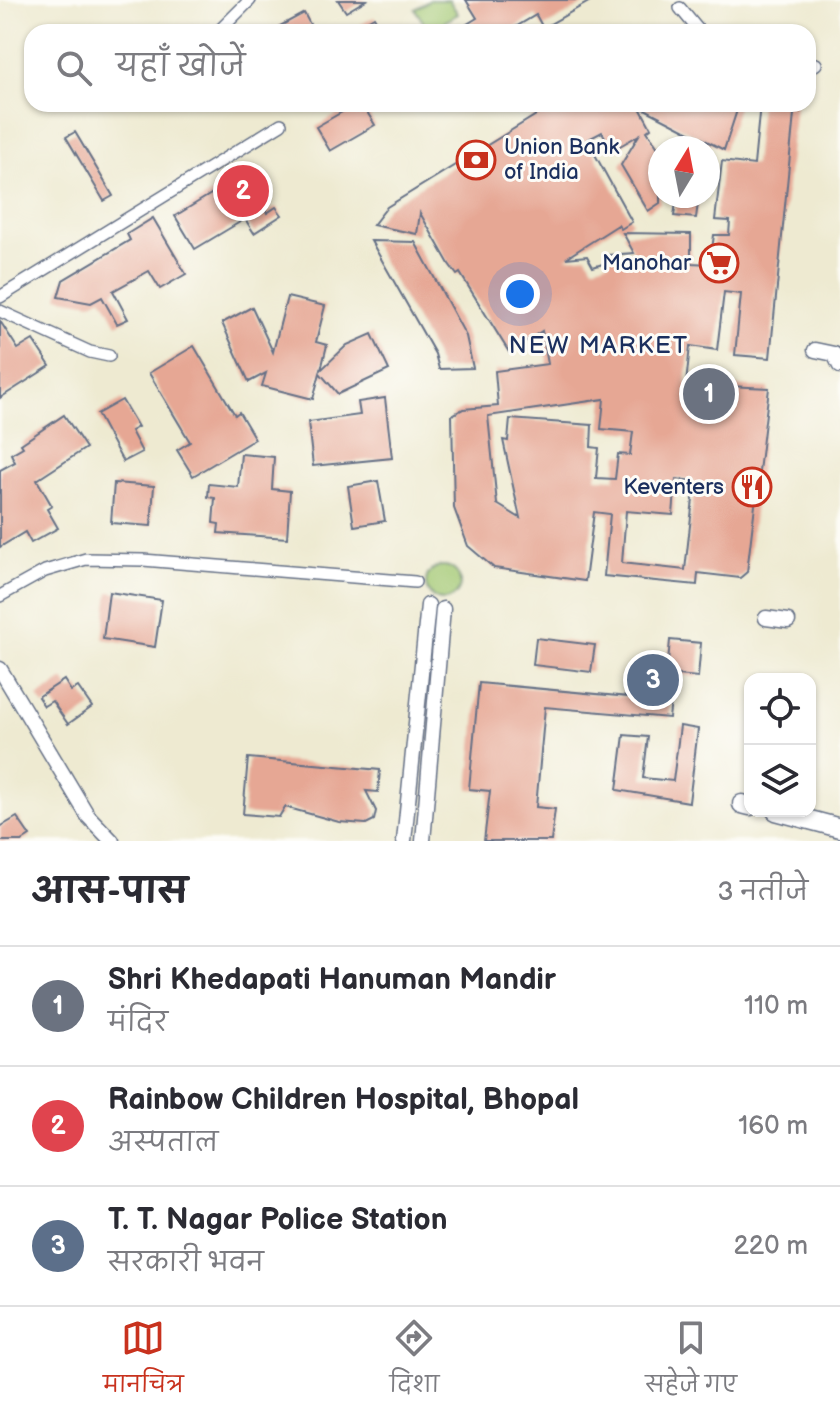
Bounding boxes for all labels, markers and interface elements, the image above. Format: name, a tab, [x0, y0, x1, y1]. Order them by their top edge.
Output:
search box	[24, 24, 816, 112]
icon: search	[52, 46, 96, 90]
text: यहाँ खोजें	[116, 49, 245, 85]
place label: Union Bank of India	[504, 134, 619, 186]
north arrow	[648, 136, 720, 208]
bank icon: Union Bank of India	[455, 139, 497, 181]
pin: 2	[217, 161, 269, 221]
supermarket icon: Manohar	[698, 242, 740, 284]
place label: Manohar	[602, 250, 692, 277]
your location	[500, 274, 540, 314]
district label: NEW MARKET	[509, 331, 689, 360]
pin: 1	[683, 364, 735, 424]
restaurant icon: Keventers	[731, 466, 773, 508]
place label: Keventers	[623, 474, 724, 501]
pin: 3	[627, 650, 679, 710]
map controls	[744, 673, 816, 817]
button: locate	[744, 673, 816, 745]
button: layers	[744, 745, 816, 817]
text: आस-पास	[32, 871, 188, 912]
text: 3 नतीजे	[718, 877, 808, 908]
text: Shri Khedapati Hanuman Mandir	[108, 962, 556, 998]
text: 1	[53, 991, 63, 1022]
text: 110 m	[744, 991, 808, 1022]
text: मंदिर	[108, 1008, 168, 1039]
text: Rainbow Children Hospital, Bhopal	[108, 1082, 579, 1118]
text: 2	[50, 1111, 66, 1142]
text: 160 m	[738, 1111, 808, 1142]
text: अस्पताल	[108, 1128, 218, 1159]
text: T. T. Nagar Police Station	[108, 1202, 447, 1238]
text: 3	[50, 1231, 66, 1262]
text: 220 m	[734, 1231, 808, 1262]
text: सरकारी भवन	[108, 1248, 264, 1279]
tab: मानचित्र	[103, 1316, 184, 1409]
tab: दिशा	[390, 1316, 439, 1409]
tab: सहेजे गए	[645, 1316, 737, 1409]

